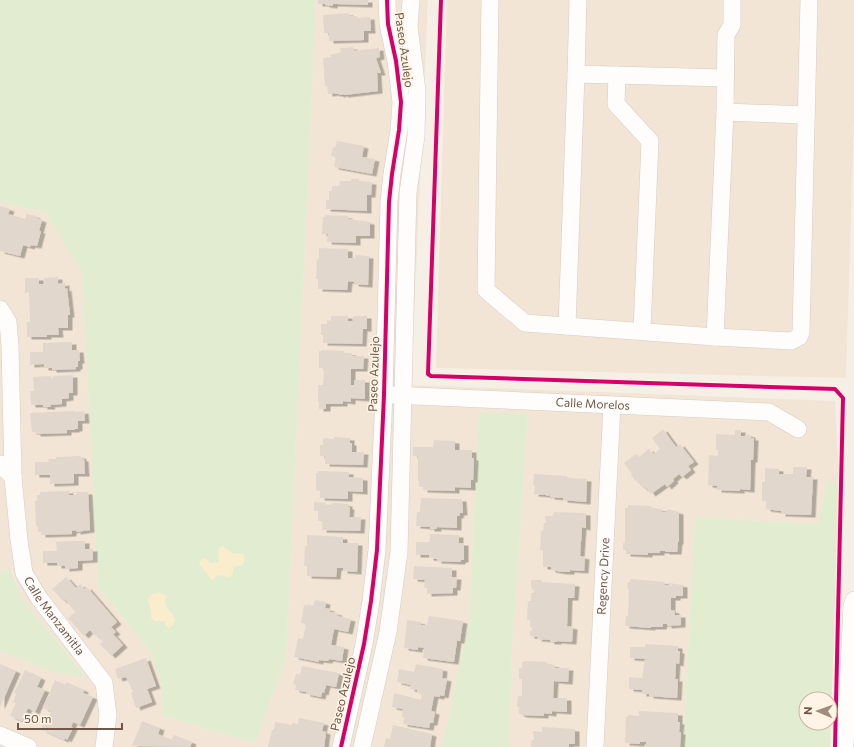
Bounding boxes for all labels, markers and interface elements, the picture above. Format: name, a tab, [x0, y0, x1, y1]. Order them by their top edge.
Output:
street label: Paseo Azulejo	[393, 11, 417, 88]
street label: Paseo Azulejo	[365, 336, 381, 412]
street label: Calle Morelos	[555, 394, 630, 412]
street label: Regency Drive	[594, 537, 611, 615]
street label: Calle Manzamitla	[22, 573, 88, 657]
street label: Paseo Azulejo	[327, 655, 357, 732]
north arrow	[798, 691, 838, 731]
scale bar	[18, 705, 122, 731]
text: N	[801, 706, 814, 715]
text: 50 m	[24, 711, 52, 725]

